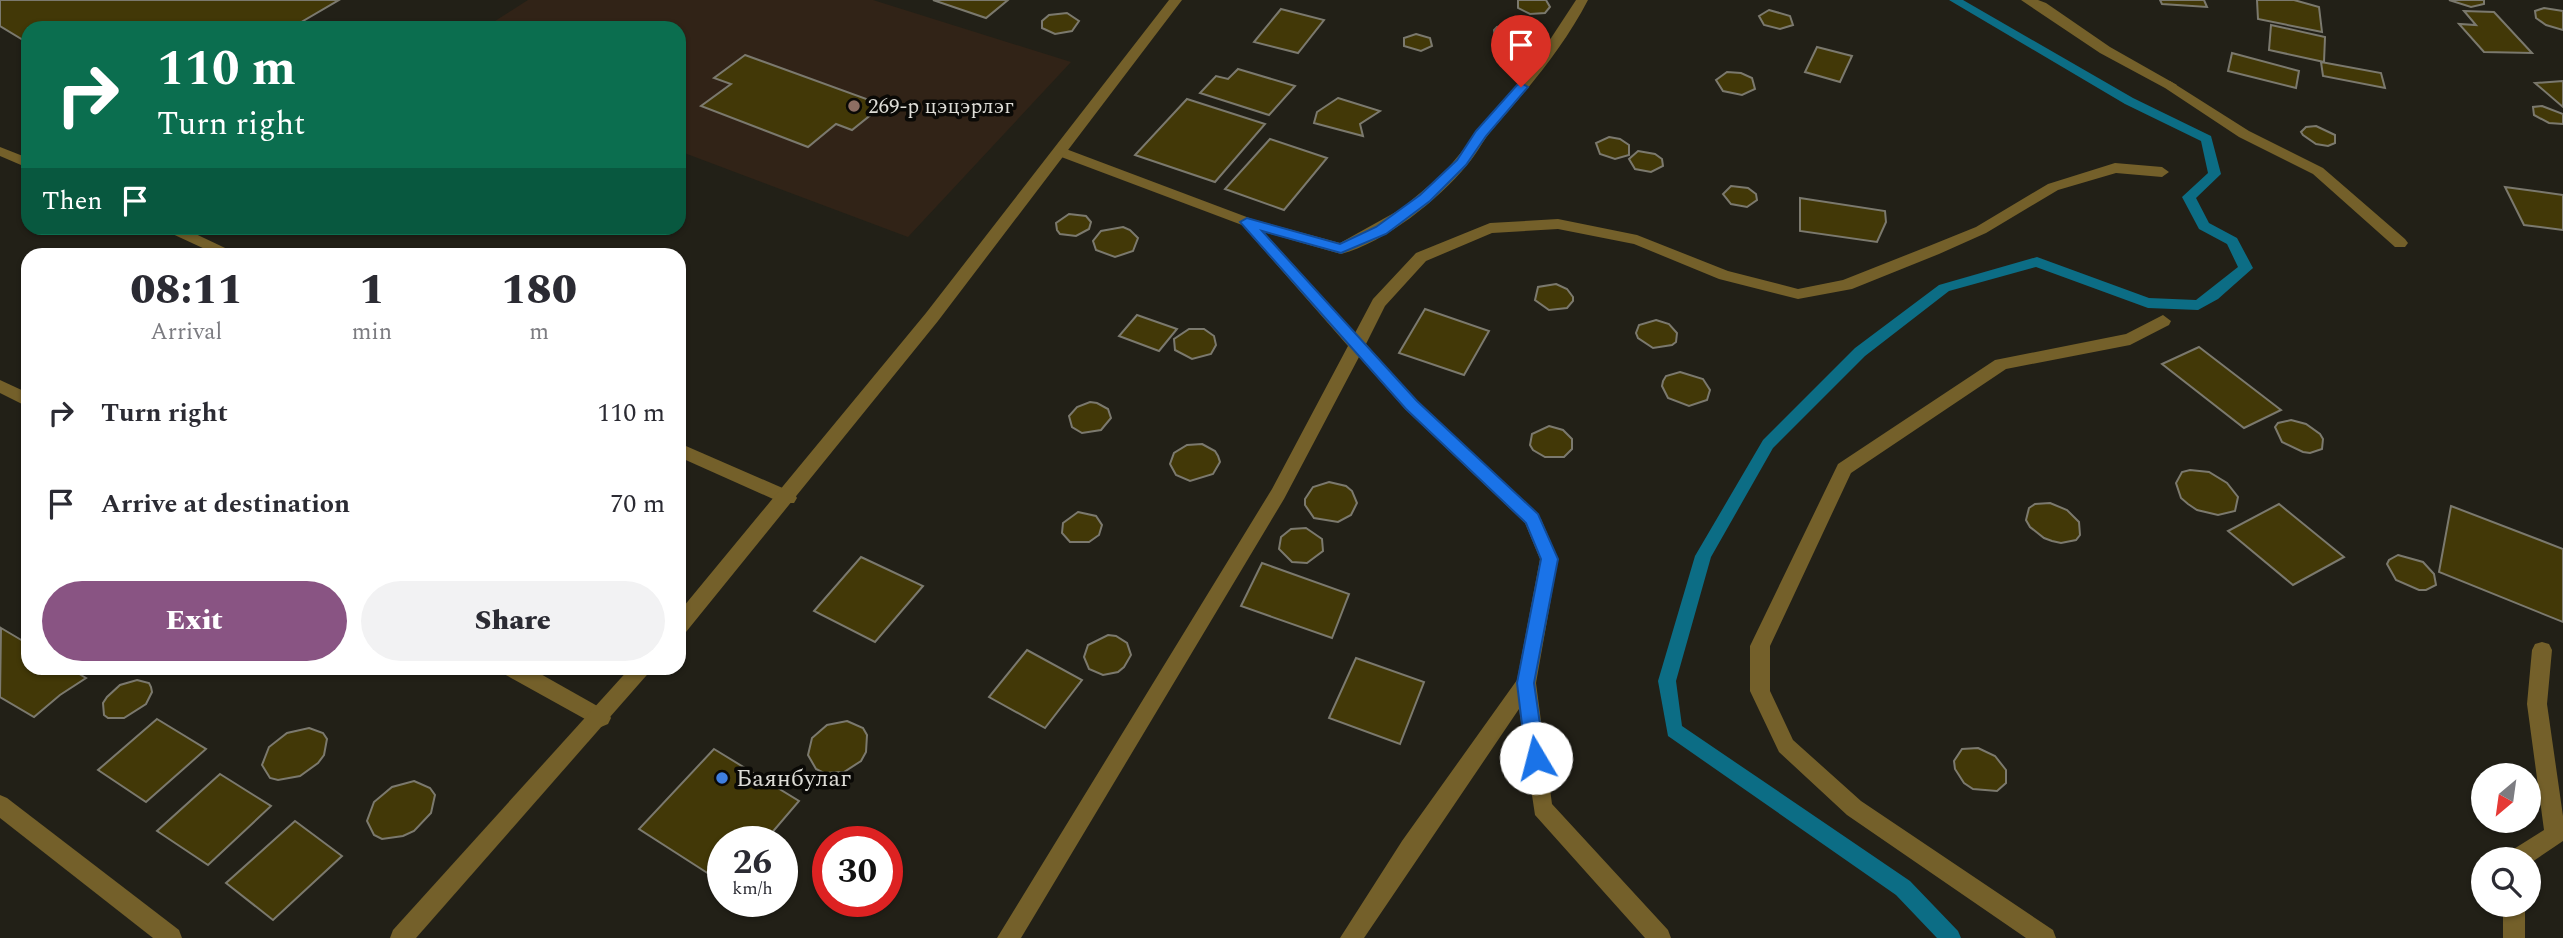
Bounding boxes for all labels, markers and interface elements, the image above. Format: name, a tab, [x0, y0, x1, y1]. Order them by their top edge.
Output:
pin	[1491, 15, 1551, 87]
icon: arrive	[1502, 26, 1540, 64]
text: 110 m	[157, 32, 296, 107]
icon: right	[42, 49, 133, 140]
place label: 269-р цэцэрлэг	[868, 91, 1014, 123]
marker: 269-р цэцэрлэг	[846, 98, 862, 114]
text: Turn right	[157, 100, 305, 149]
text: Then	[42, 181, 102, 221]
icon: arrive	[116, 182, 154, 220]
text: 08:11	[130, 259, 243, 322]
text: 1	[359, 259, 385, 322]
text: 180	[501, 259, 577, 322]
text: Arrival	[151, 315, 222, 350]
text: min	[352, 315, 392, 350]
text: m	[529, 315, 549, 350]
text: Turn right	[101, 393, 228, 433]
text: 110 m	[597, 393, 665, 433]
icon: right	[42, 394, 80, 432]
text: Arrive at destination	[101, 484, 350, 524]
text: 70 m	[610, 484, 665, 524]
icon: arrive	[42, 485, 80, 523]
button: Exit	[42, 581, 347, 661]
button: Share	[361, 581, 665, 661]
position arrow	[1499, 721, 1573, 795]
place label: Баянбулаг	[736, 761, 851, 797]
north arrow	[2471, 763, 2541, 833]
map controls	[2471, 763, 2541, 917]
marker: Баянбулаг	[714, 770, 730, 786]
speed limit sign: 30	[812, 826, 903, 917]
text: 26	[733, 836, 772, 889]
button: search	[2471, 847, 2541, 917]
text: km/h	[732, 875, 773, 902]

